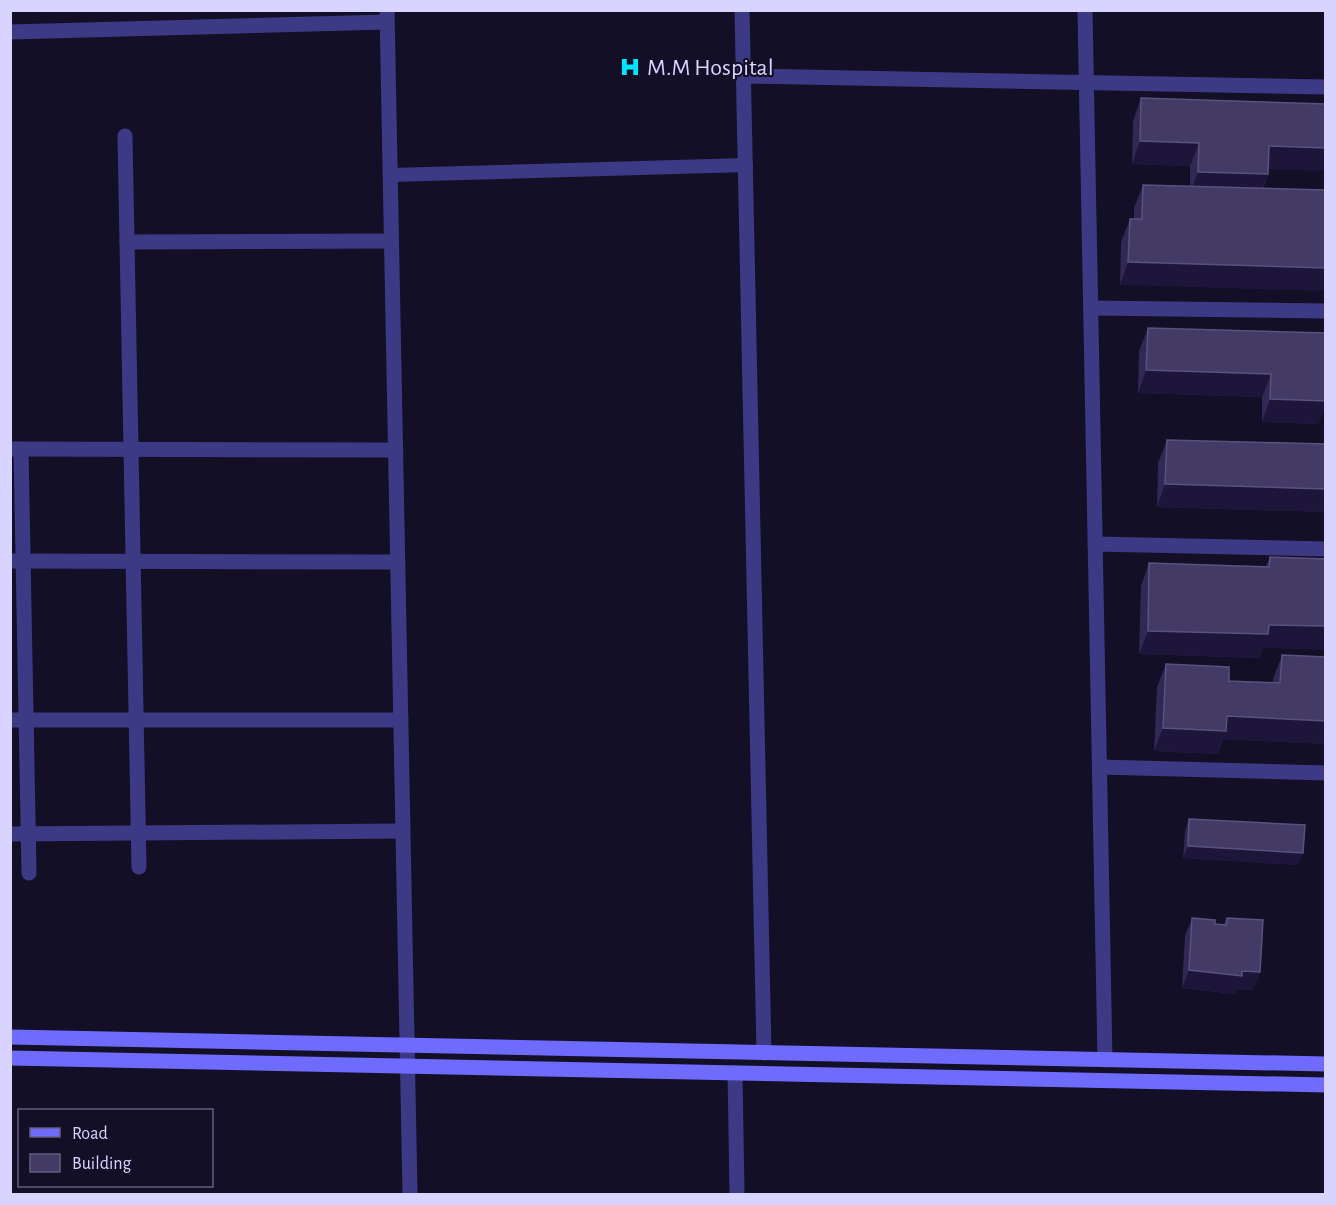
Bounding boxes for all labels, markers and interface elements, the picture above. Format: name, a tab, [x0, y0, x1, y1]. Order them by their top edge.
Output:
hospital icon: M.M Hospital	[618, 55, 642, 79]
place label: M.M Hospital	[647, 56, 774, 80]
legend	[18, 1109, 213, 1187]
text: Road	[72, 1125, 108, 1143]
text: Building	[72, 1155, 132, 1173]

